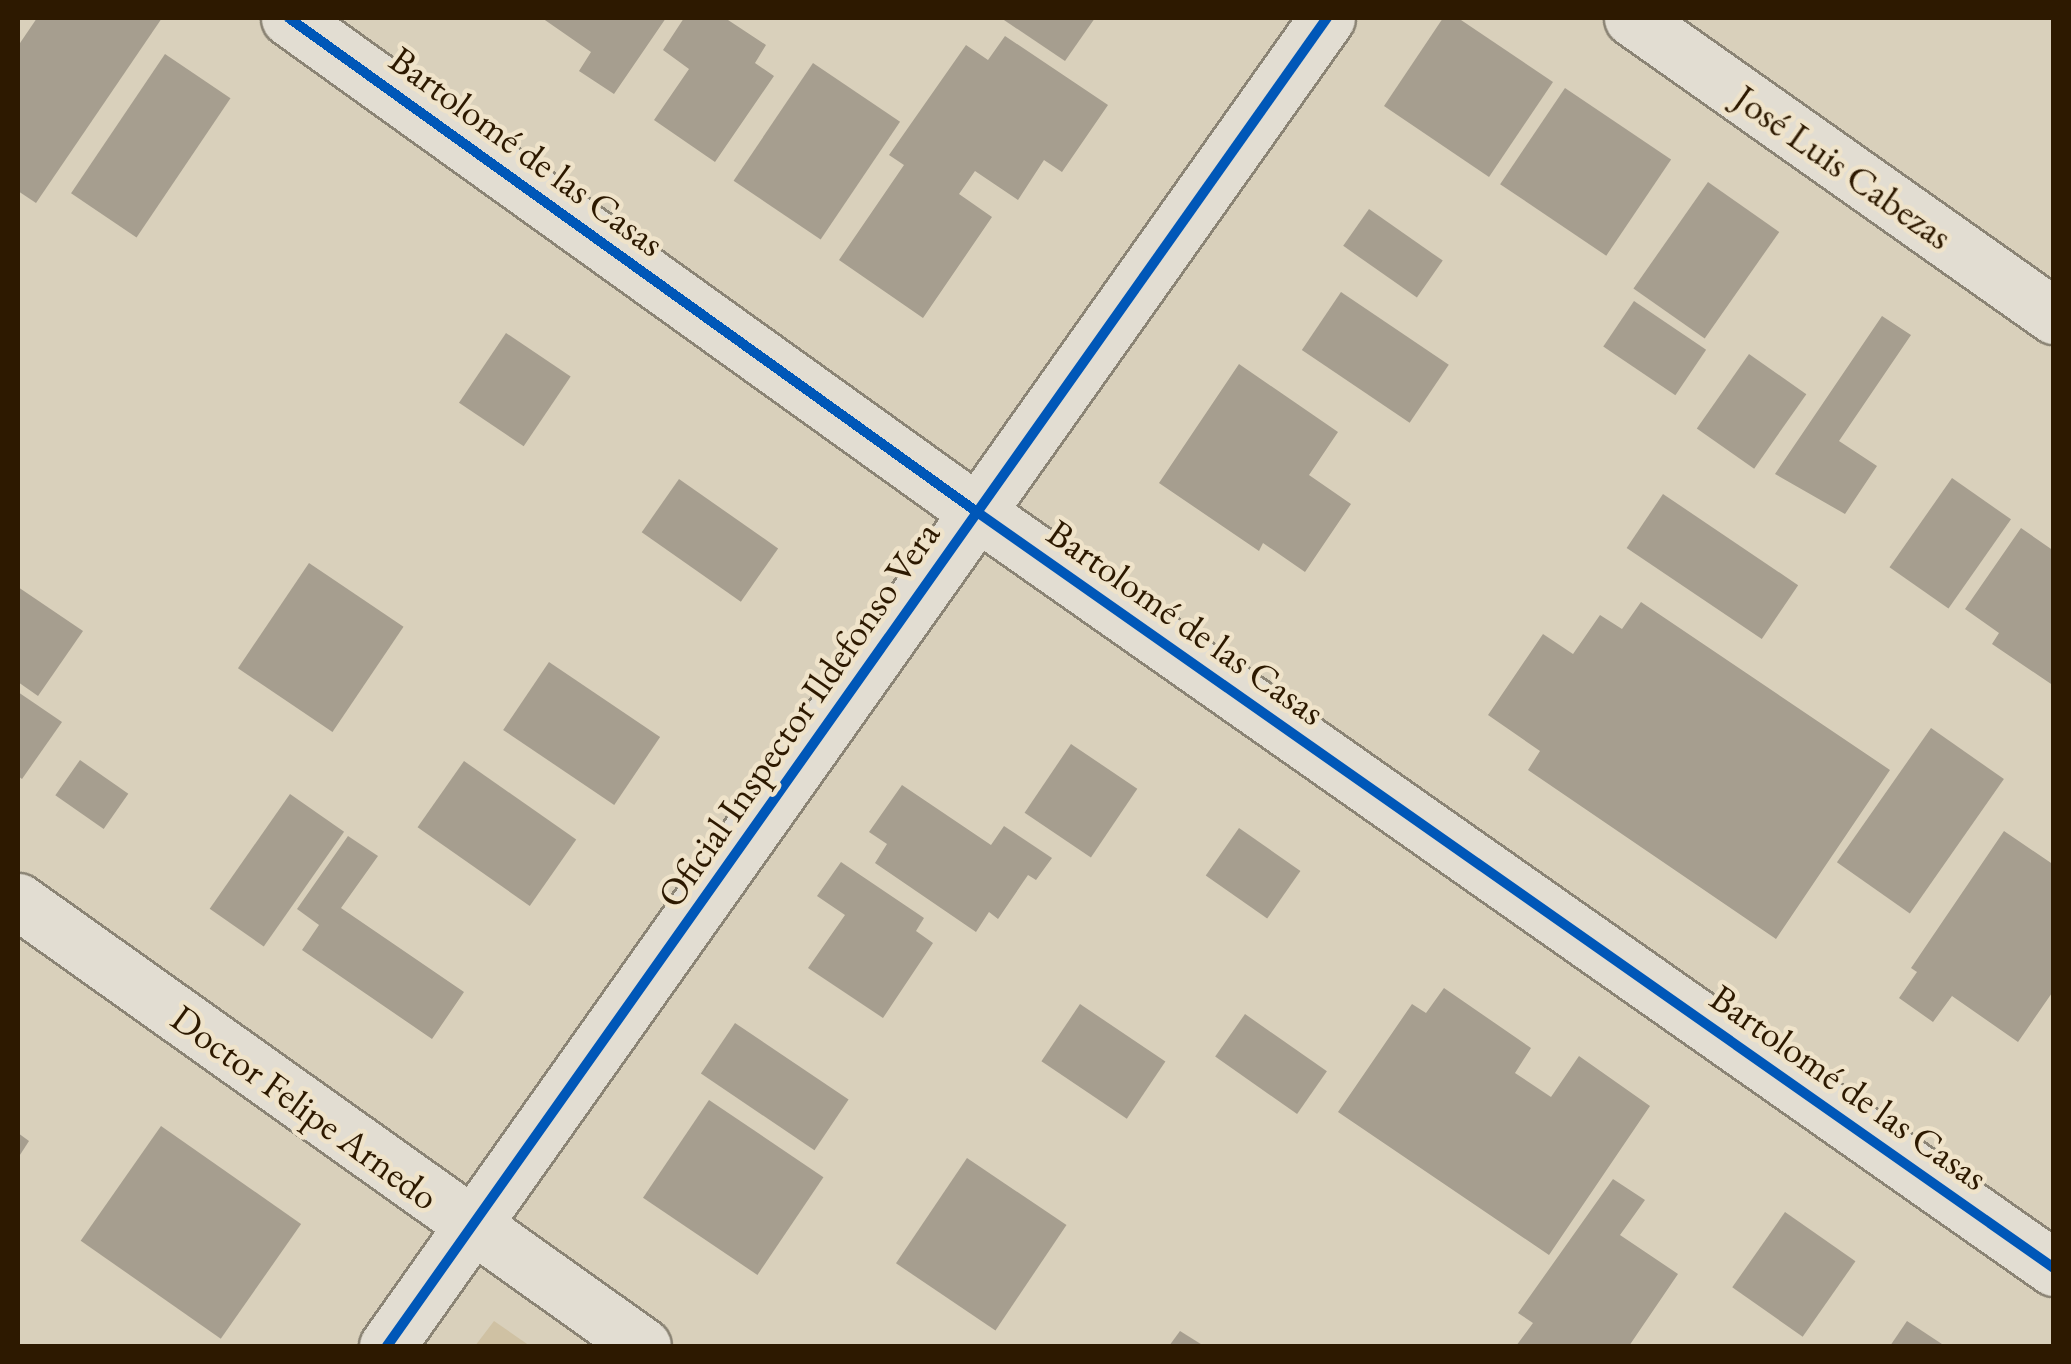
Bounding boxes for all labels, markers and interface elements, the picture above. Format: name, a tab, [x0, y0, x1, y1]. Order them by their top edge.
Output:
street label: Bartolomé de las Casas	[381, 36, 673, 266]
street label: José Luis Cabezas	[1725, 75, 1961, 259]
street label: Bartolomé de las Casas	[1039, 509, 1333, 735]
street label: Oficial Inspector Ildefonso Vera	[647, 512, 949, 916]
street label: Bartolomé de las Casas	[1702, 974, 1996, 1200]
street label: Doctor Felipe Arnedo	[162, 995, 448, 1219]

